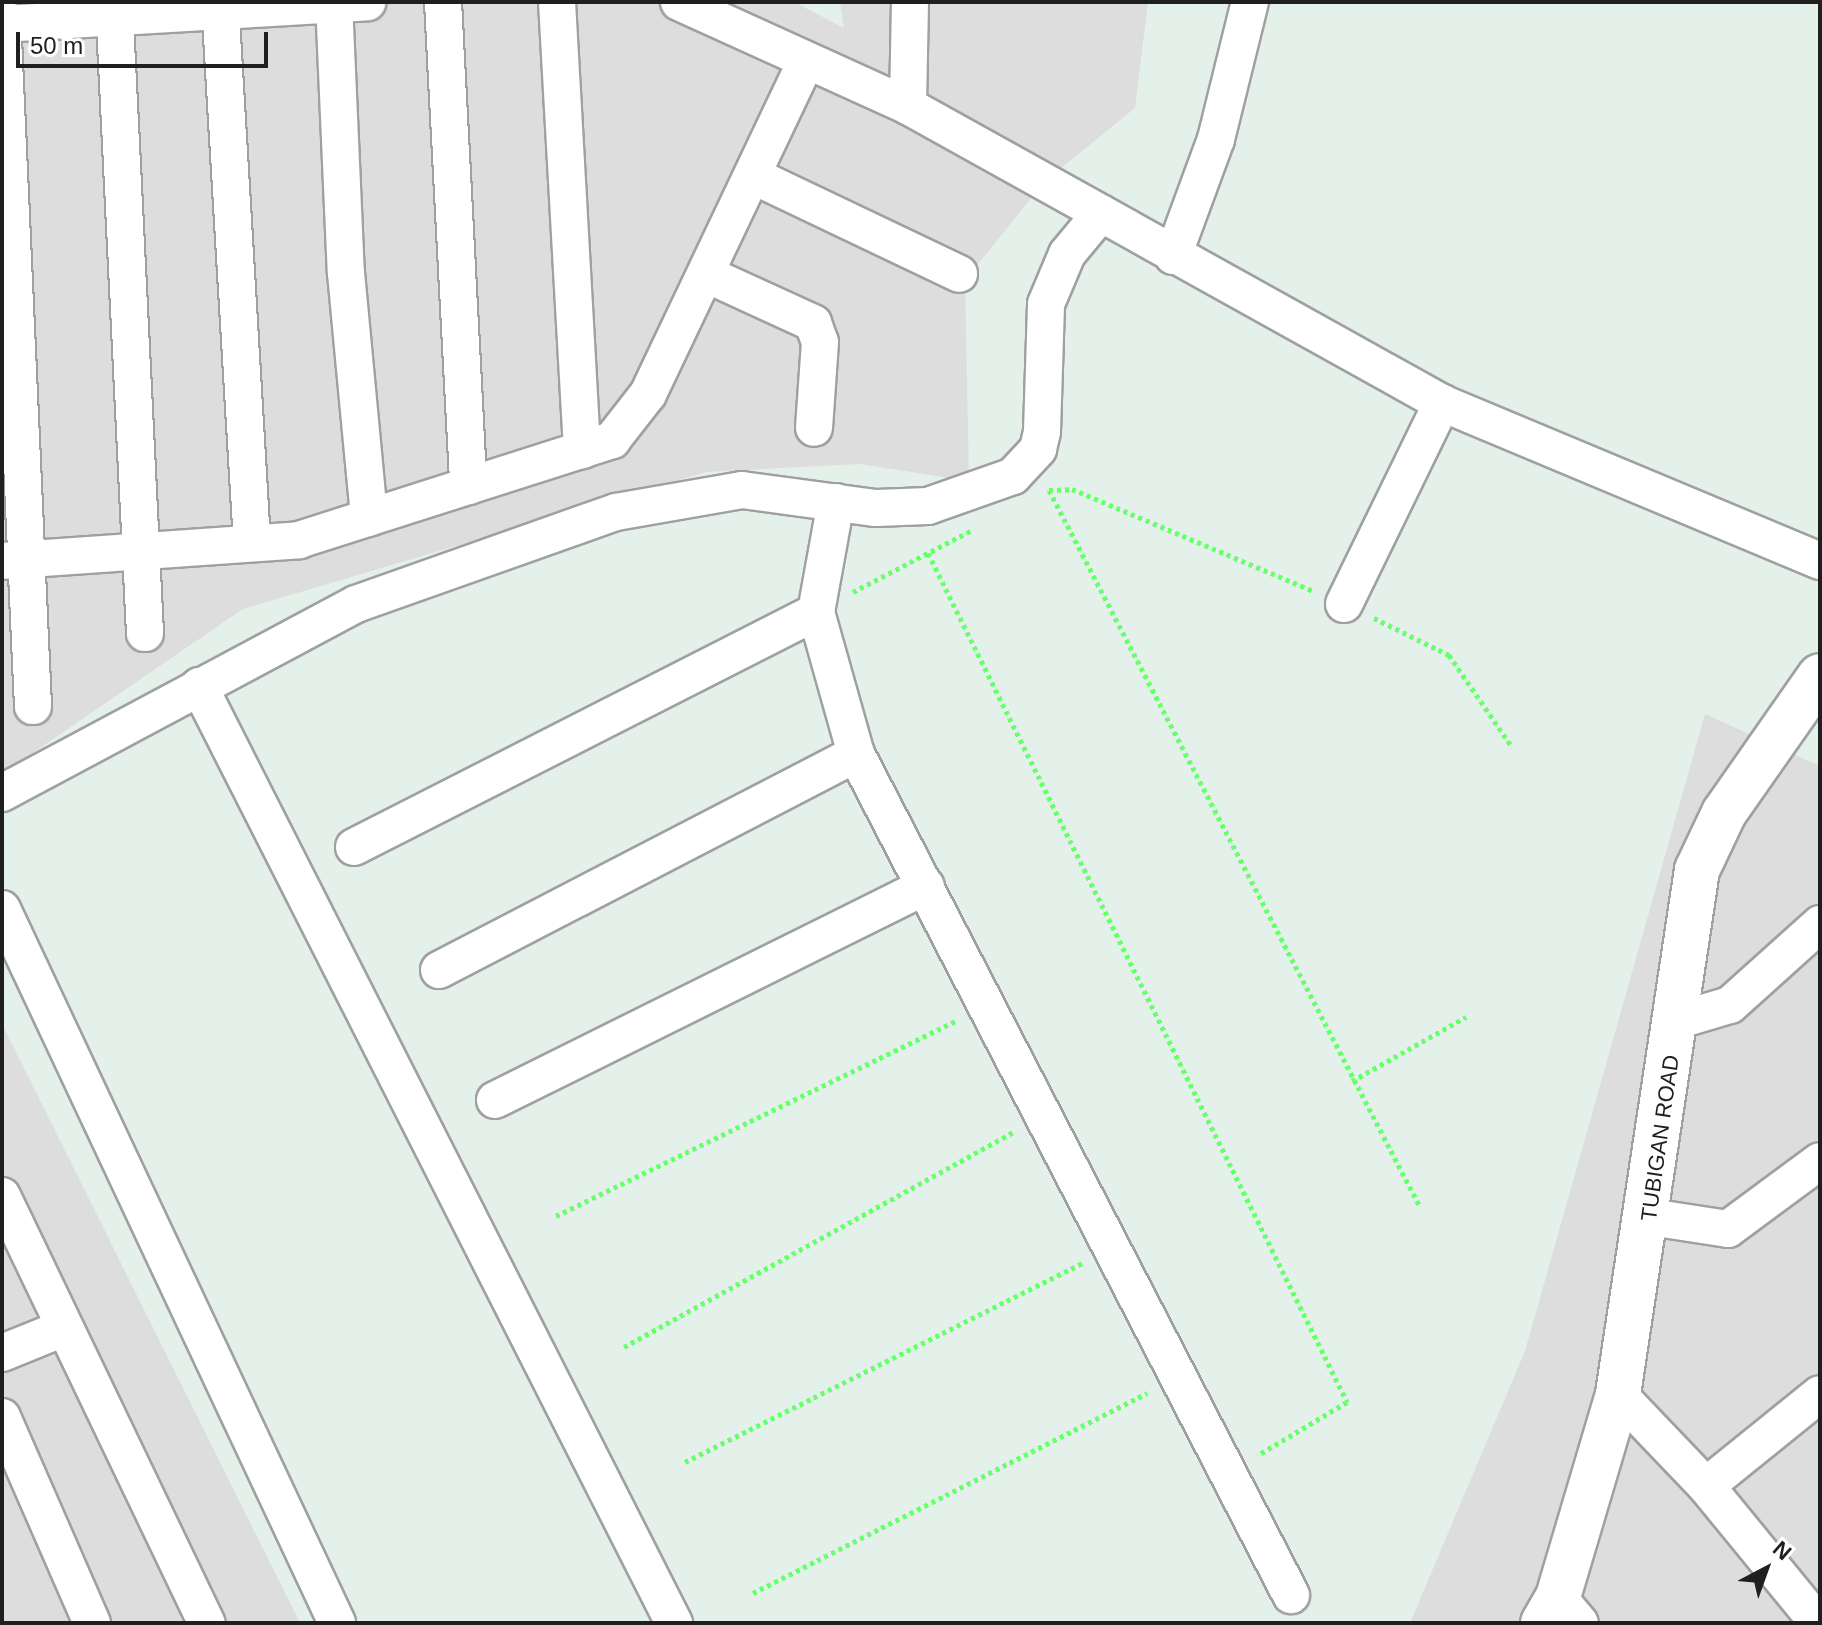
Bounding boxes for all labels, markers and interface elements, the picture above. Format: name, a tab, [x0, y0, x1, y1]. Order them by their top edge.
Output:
scale bar	[20, 16, 272, 66]
text: 50 m	[30, 32, 83, 59]
street label: TUBIGAN ROAD	[1635, 1053, 1685, 1223]
north arrow	[1726, 1529, 1806, 1609]
text: N	[1768, 1536, 1796, 1565]

